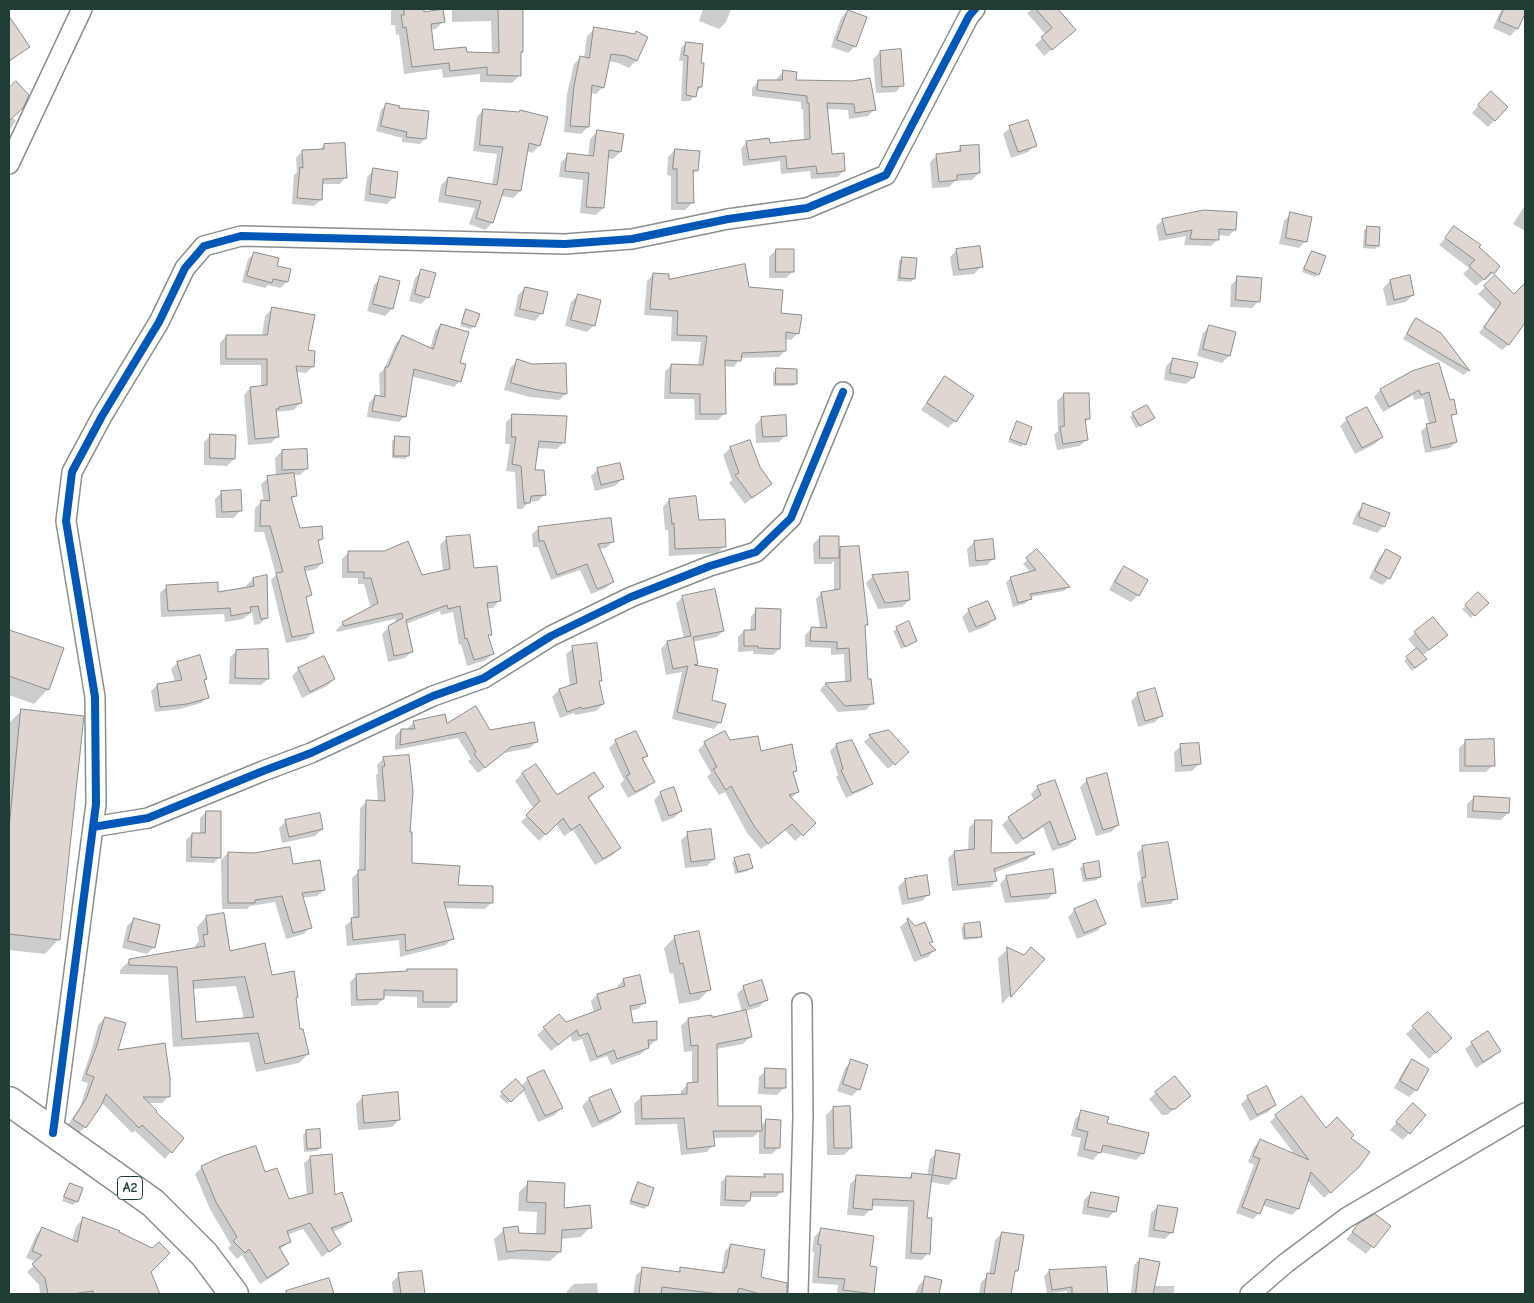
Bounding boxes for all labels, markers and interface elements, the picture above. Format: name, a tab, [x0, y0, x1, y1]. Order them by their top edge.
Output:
road number: A2	[118, 1176, 142, 1200]

